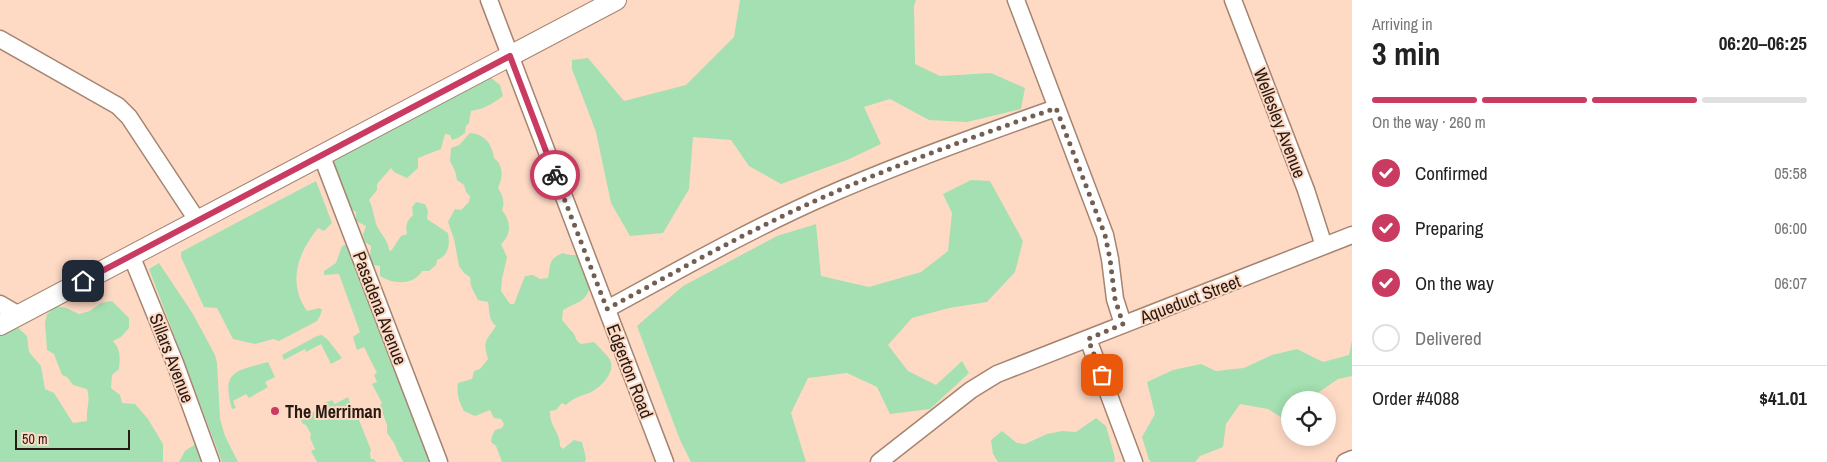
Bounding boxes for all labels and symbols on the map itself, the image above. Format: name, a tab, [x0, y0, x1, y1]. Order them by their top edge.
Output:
street label: Wellesley Avenue	[1248, 64, 1312, 182]
courier	[530, 150, 580, 200]
street label: Pasadena Avenue	[347, 248, 413, 368]
pin	[62, 260, 104, 302]
street label: Aqueduct Street	[1135, 268, 1244, 330]
street label: Sillars Avenue	[143, 310, 201, 406]
street label: Edgerton Road	[601, 320, 659, 422]
pin	[1081, 354, 1123, 396]
place label: The Merriman	[285, 399, 382, 424]
marker: The Merriman	[269, 405, 281, 417]
scale bar	[15, 427, 130, 450]

